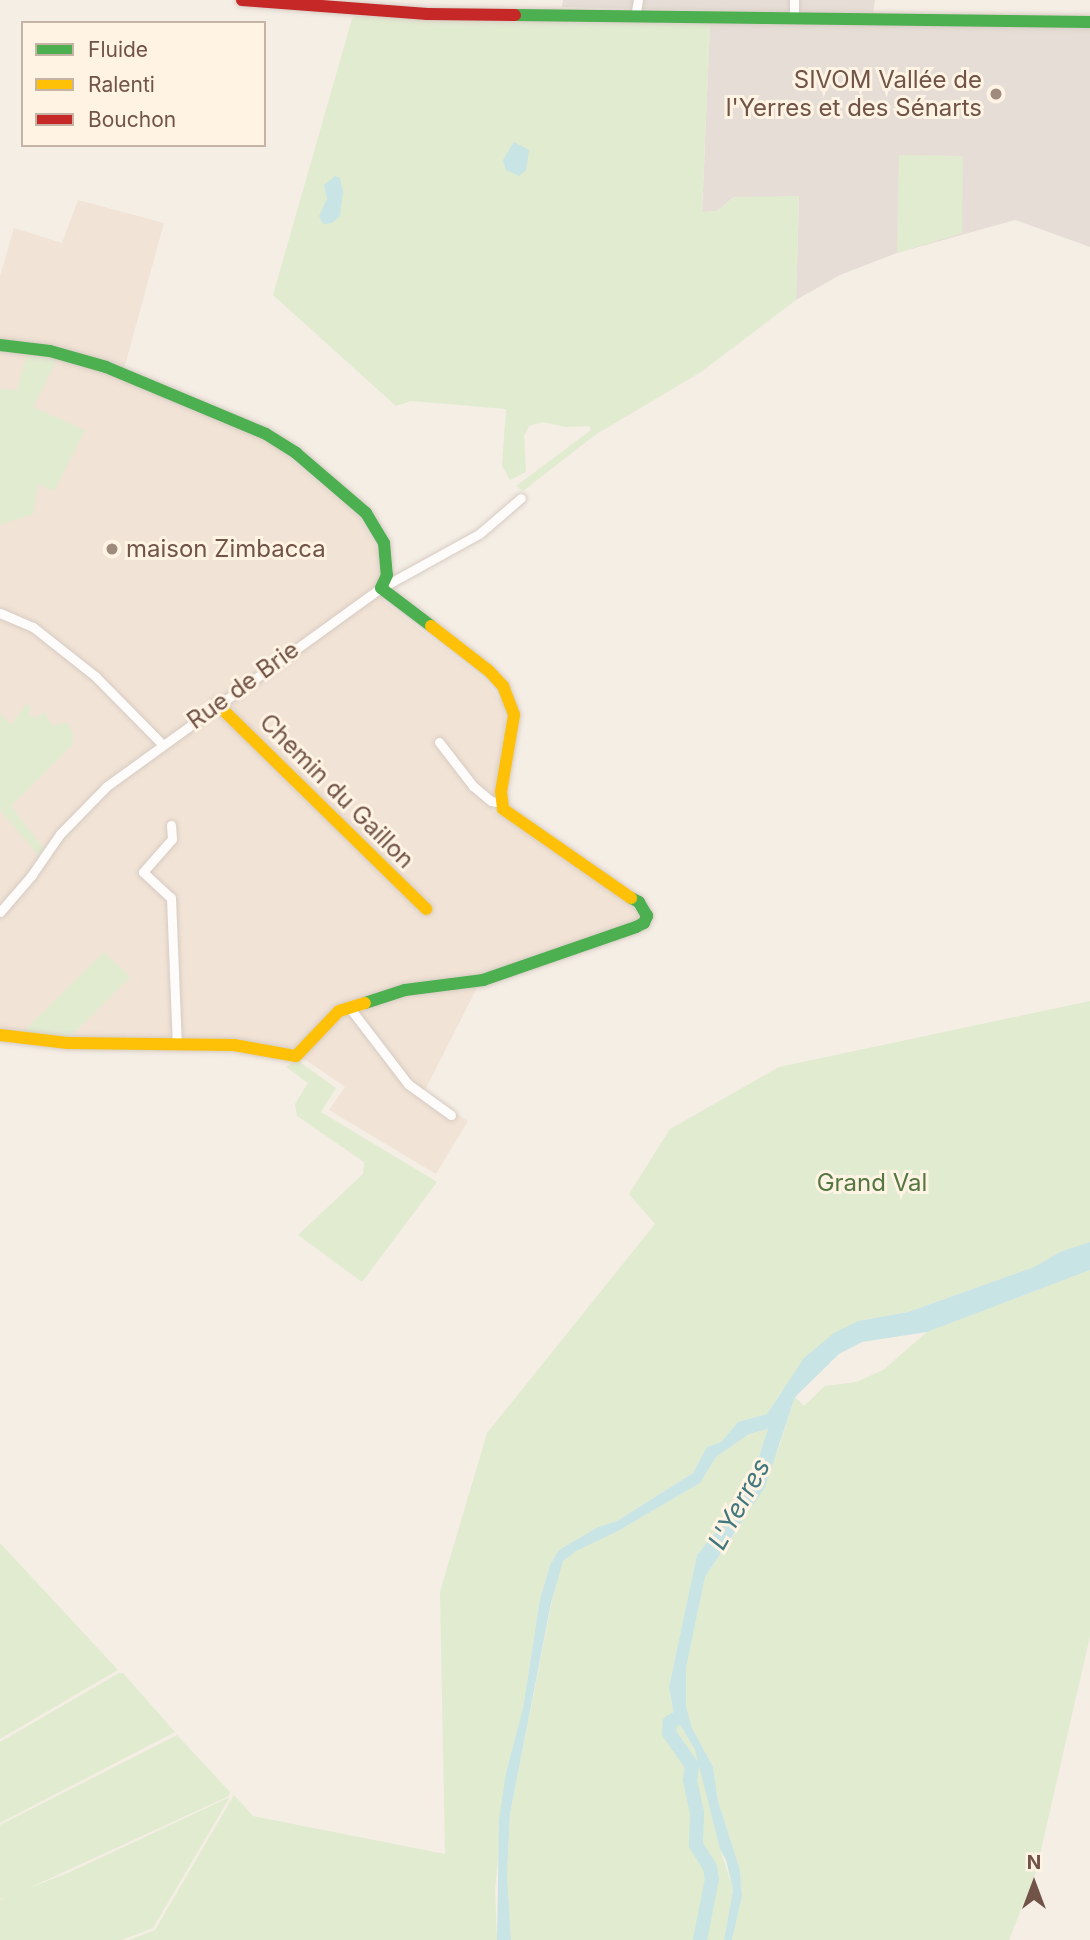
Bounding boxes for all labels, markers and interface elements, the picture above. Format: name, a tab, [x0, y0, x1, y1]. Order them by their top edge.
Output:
legend	[21, 21, 266, 147]
text: Fluide	[88, 37, 148, 62]
place label: SIVOM Vallée de l'Yerres et des Sénarts	[726, 66, 982, 122]
text: Ralenti	[88, 72, 155, 97]
marker: SIVOM Vallée de l'Yerres et des Sénarts	[988, 86, 1004, 102]
text: Bouchon	[88, 107, 176, 132]
place label: maison Zimbacca	[126, 535, 326, 563]
marker: maison Zimbacca	[104, 541, 120, 557]
street label: Rue de Brie	[182, 635, 304, 735]
street label: Chemin du Gaillon	[254, 708, 420, 874]
park label: Grand Val	[817, 1169, 927, 1197]
water label: L'Yerres	[701, 1453, 777, 1555]
north arrow	[999, 1849, 1069, 1919]
text: N	[1027, 1851, 1041, 1874]

